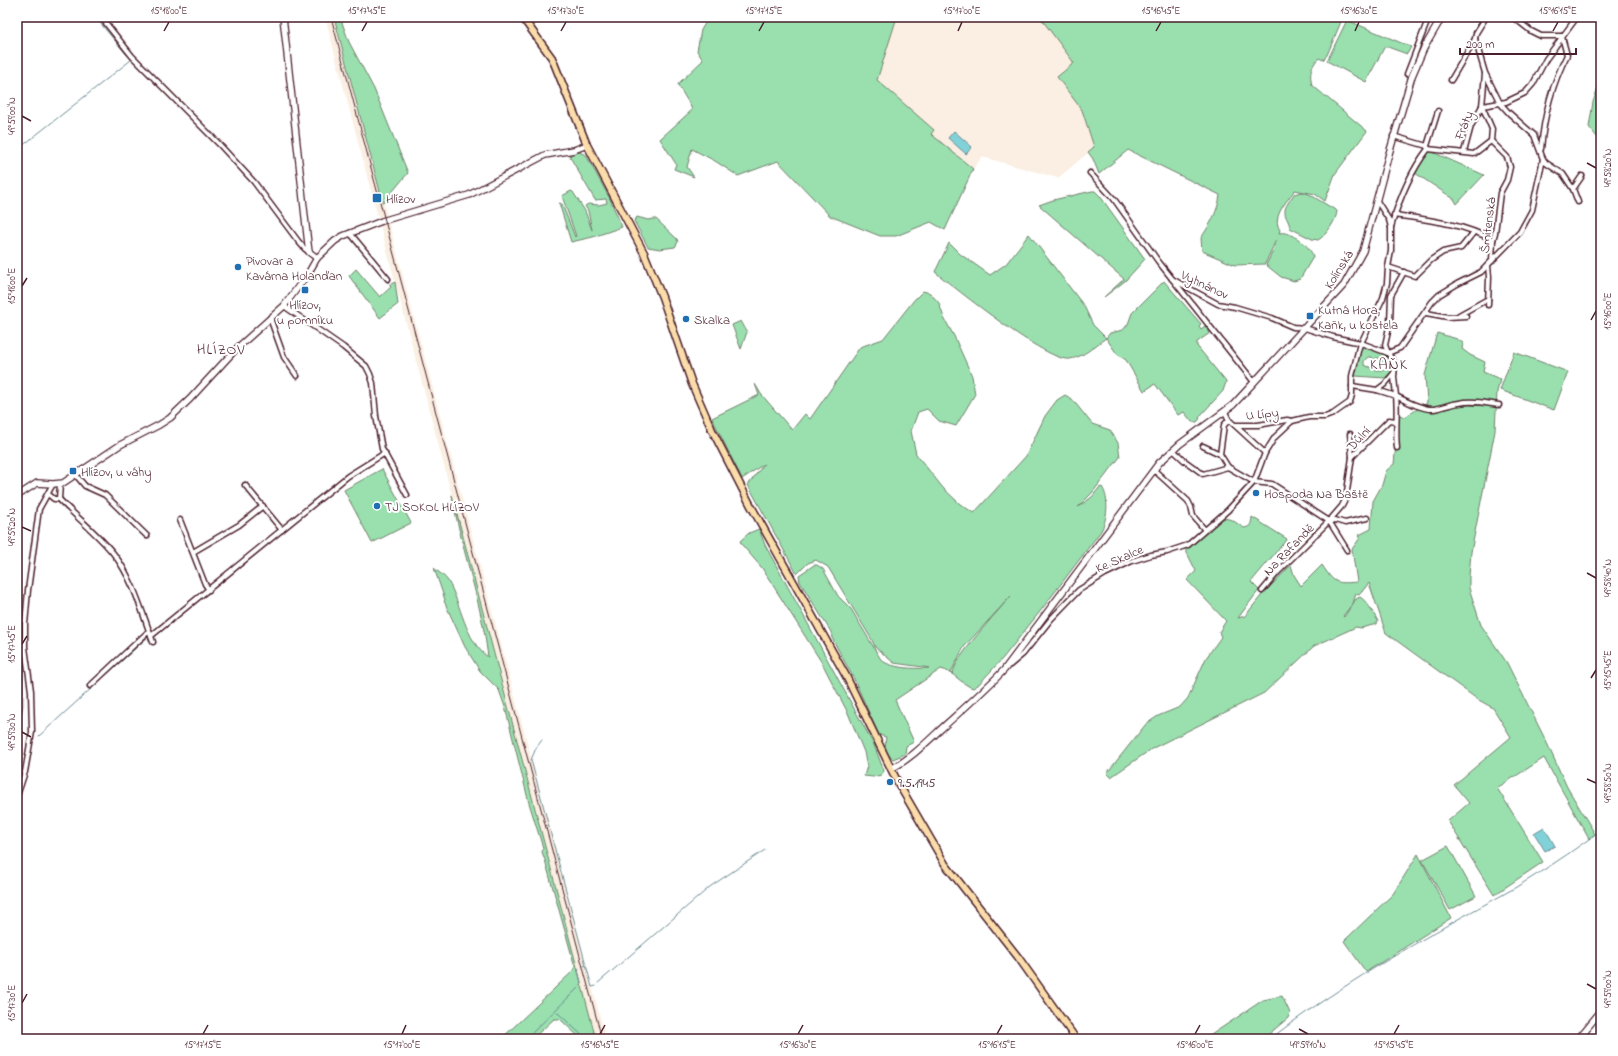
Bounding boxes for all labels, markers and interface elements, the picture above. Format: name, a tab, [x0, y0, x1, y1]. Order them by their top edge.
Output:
text: 15°18'00"E	[151, 4, 187, 19]
text: 15°17'45"E	[348, 4, 386, 19]
text: 15°17'30"E	[548, 4, 584, 19]
text: 15°17'15"E	[745, 4, 783, 19]
text: 15°17'00"E	[944, 4, 980, 19]
text: 15°16'45"E	[1142, 4, 1180, 19]
text: 15°16'30"E	[1340, 4, 1378, 19]
text: 15°16'15"E	[1539, 4, 1577, 19]
scale bar	[1460, 30, 1576, 56]
text: 200 m	[1466, 36, 1495, 54]
text: 49°59'00"N	[5, 97, 20, 135]
street label: Fráty	[1450, 108, 1480, 144]
text: 49°58'20"N	[1601, 148, 1616, 187]
place label: Hlízov	[386, 190, 416, 209]
marker: Hlízov	[371, 192, 383, 204]
street label: Šmitenská	[1476, 196, 1501, 254]
street label: Kolínská	[1320, 246, 1359, 293]
place label: Pivovar a Kavárna Holanďan	[246, 252, 342, 286]
marker: Pivovar a Kavárna Holanďan	[233, 262, 243, 272]
street label: Vyhnánov	[1176, 266, 1232, 306]
text: 15°18'00"E	[5, 268, 20, 304]
marker: Hlízov, u pomníku	[300, 285, 310, 295]
text: 15°16'00"E	[1601, 292, 1616, 330]
place label: Hlízov, u pomníku	[277, 296, 333, 330]
place label: Kutná Hora, Kaňk, u kostela	[1318, 301, 1398, 335]
place label: Skalka	[694, 311, 730, 330]
marker: Kutná Hora, Kaňk, u kostela	[1305, 311, 1315, 321]
marker: Skalka	[681, 314, 691, 324]
district label: HLÍZOV	[197, 339, 245, 361]
district label: KAŇK	[1370, 354, 1408, 376]
street label: U Lípy	[1245, 403, 1280, 427]
street label: Důlní	[1342, 422, 1376, 456]
place label: Hlízov, u váhy	[81, 463, 151, 483]
marker: Hlízov, u váhy	[68, 466, 78, 476]
place label: Hospoda Na Baště	[1264, 485, 1368, 504]
marker: Hospoda Na Baště	[1251, 488, 1261, 498]
place label: TJ SOKOL HLÍZOV	[385, 498, 480, 517]
marker: TJ SOKOL HLÍZOV	[372, 501, 382, 511]
text: 49°59'20"N	[5, 508, 20, 546]
street label: Na Rafandě	[1259, 520, 1319, 580]
street label: Ke Skalce	[1093, 540, 1147, 578]
text: 49°58'40"N	[1601, 559, 1616, 597]
text: 15°17'45"E	[5, 625, 20, 663]
text: 15°15'45"E	[1601, 650, 1616, 690]
text: 49°59'30"N	[5, 713, 20, 751]
text: 49°58'50"N	[1601, 763, 1616, 803]
place label: 9.5.1945	[898, 774, 936, 793]
marker: 9.5.1945	[885, 777, 895, 787]
text: 49°59'00"N	[1601, 970, 1616, 1008]
text: 15°17'30"E	[5, 985, 20, 1021]
text: 15°17'15"E	[184, 1038, 222, 1053]
text: 15°17'00"E	[384, 1038, 420, 1053]
text: 15°16'45"E	[581, 1038, 619, 1053]
text: 15°16'30"E	[779, 1038, 817, 1053]
text: 15°16'15"E	[978, 1038, 1016, 1053]
text: 15°16'00"E	[1176, 1038, 1214, 1053]
text: 49°59'10"N	[1290, 1038, 1326, 1053]
text: 15°15'45"E	[1374, 1038, 1414, 1053]

